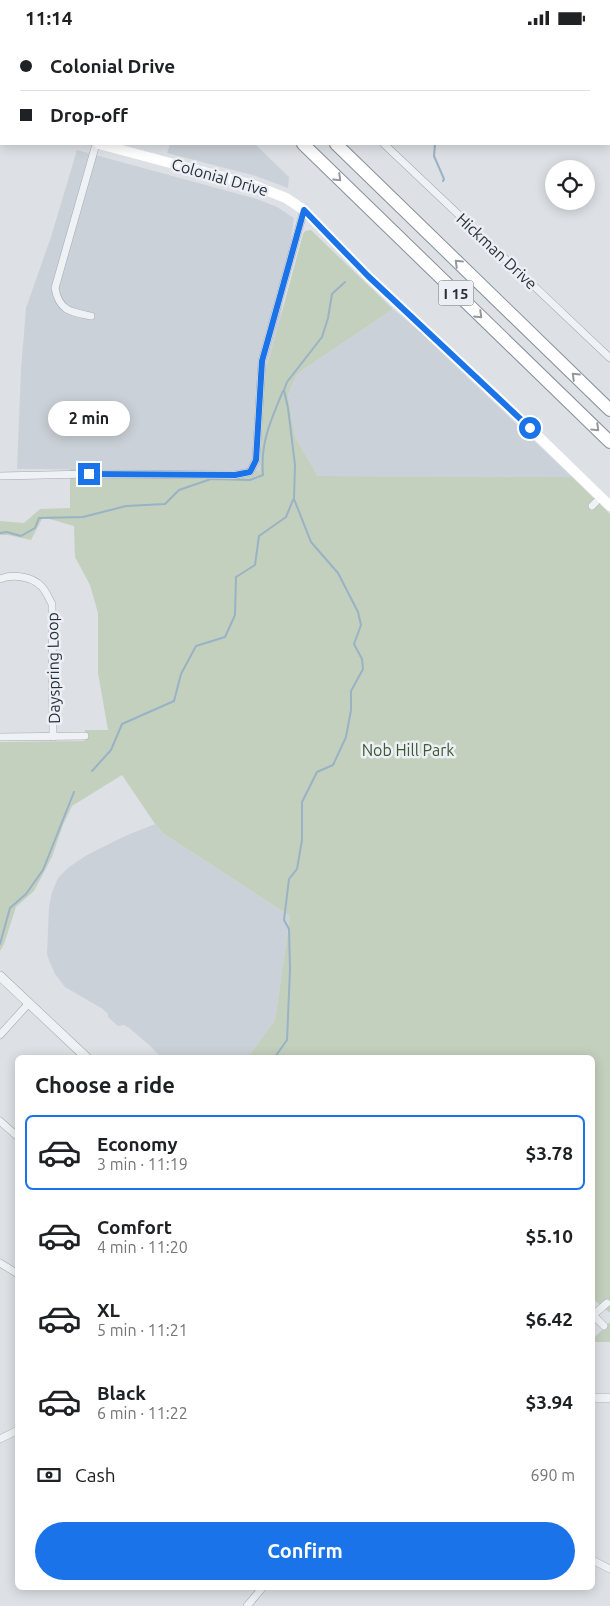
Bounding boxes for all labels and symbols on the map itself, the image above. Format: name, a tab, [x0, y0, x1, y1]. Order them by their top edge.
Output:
street label: Colonial Drive	[170, 155, 270, 199]
one-way arrow	[332, 172, 341, 181]
street label: Hickman Drive	[453, 209, 541, 293]
one-way arrow	[455, 259, 464, 268]
road number: I 15	[438, 281, 474, 305]
one-way arrow	[474, 309, 483, 318]
one-way arrow	[572, 373, 581, 382]
callout: 2 min	[48, 401, 130, 437]
route start	[519, 417, 541, 439]
one-way arrow	[590, 422, 599, 431]
route end	[78, 463, 100, 485]
street label: Dayspring Loop	[43, 612, 63, 724]
park label: Nob Hill Park	[362, 741, 454, 759]

